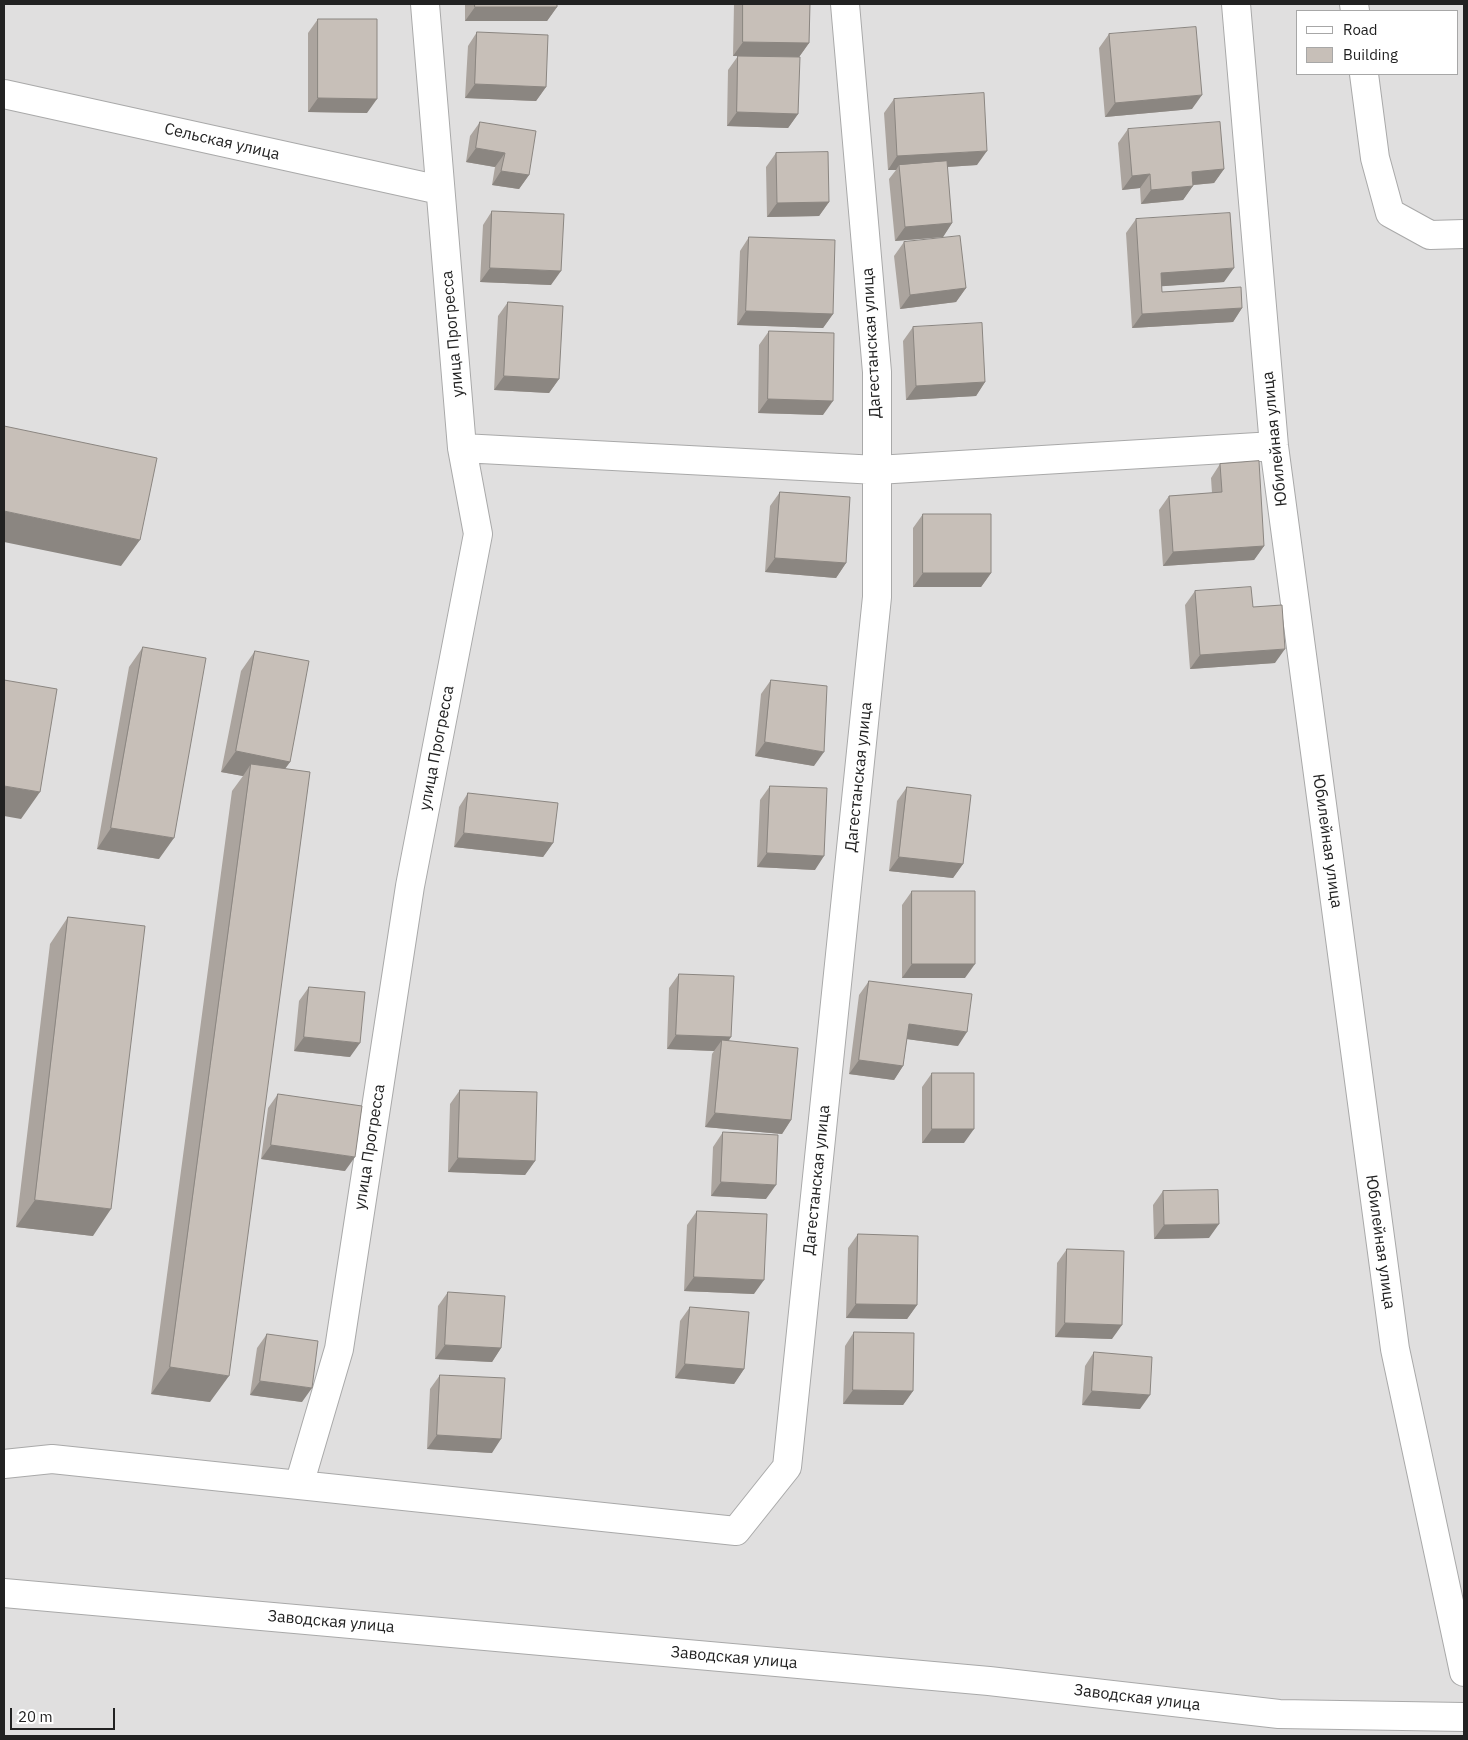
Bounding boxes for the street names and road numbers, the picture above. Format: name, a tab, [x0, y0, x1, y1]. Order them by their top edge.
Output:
street label: Сельская улица	[162, 119, 282, 165]
street label: Дагестанская улица	[858, 267, 886, 419]
street label: улица Прогресса	[438, 270, 468, 398]
street label: Юбилейная улица	[1258, 371, 1292, 507]
street label: улица Прогресса	[415, 684, 459, 812]
street label: Дагестанская улица	[842, 701, 876, 853]
street label: Юбилейная улица	[1308, 773, 1346, 909]
street label: улица Прогресса	[351, 1083, 389, 1211]
street label: Дагестанская улица	[800, 1104, 834, 1256]
street label: Юбилейная улица	[1361, 1174, 1399, 1310]
street label: Заводская улица	[267, 1607, 395, 1637]
street label: Заводская улица	[670, 1643, 798, 1673]
street label: Заводская улица	[1073, 1681, 1201, 1715]

